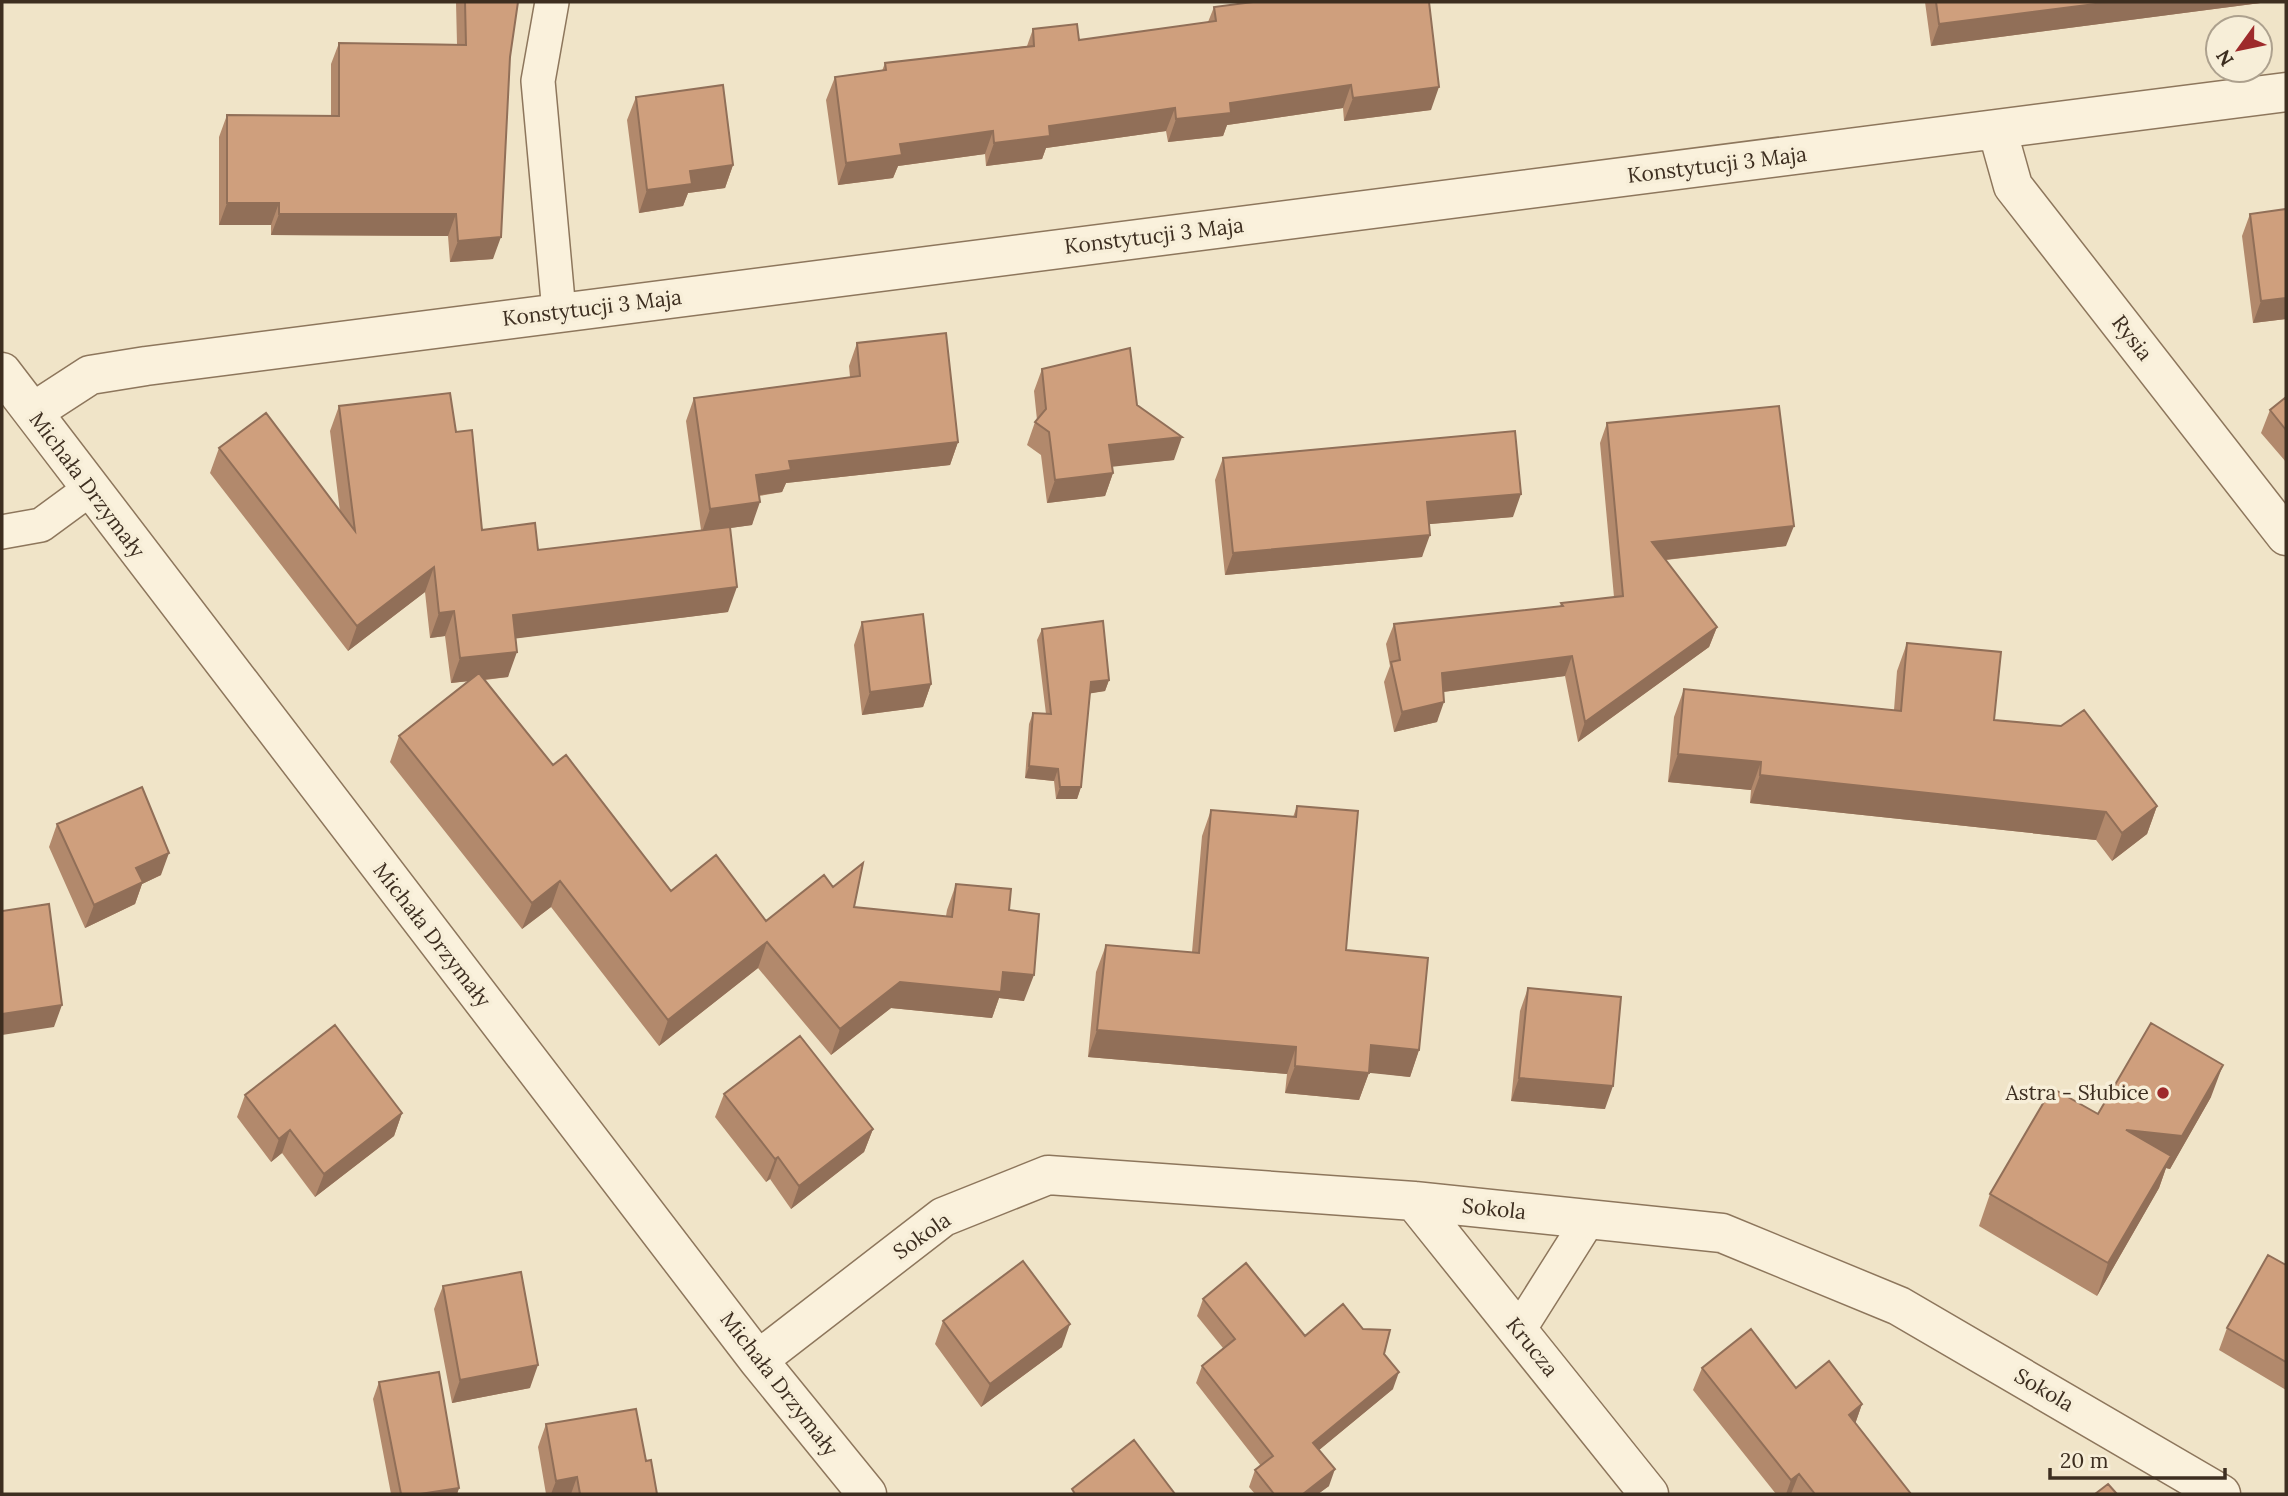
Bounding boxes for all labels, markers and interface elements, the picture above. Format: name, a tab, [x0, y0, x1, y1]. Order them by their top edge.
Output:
north arrow	[2204, 14, 2274, 84]
text: N	[2211, 45, 2239, 71]
street label: Konstytucji 3 Maja	[1626, 140, 1808, 189]
street label: Konstytucji 3 Maja	[1063, 211, 1245, 260]
street label: Konstytucji 3 Maja	[501, 283, 683, 332]
street label: Rysia	[2106, 309, 2159, 366]
street label: Michała Drzymały	[24, 406, 151, 563]
street label: Michała Drzymały	[368, 857, 497, 1012]
place label: Astra - Słubice	[2005, 1079, 2149, 1106]
marker: Astra - Słubice	[2155, 1085, 2171, 1101]
street label: Sokola	[1461, 1192, 1528, 1225]
street label: Sokola	[888, 1206, 956, 1265]
street label: Michała Drzymały	[715, 1306, 844, 1461]
street label: Krucza	[1500, 1312, 1565, 1382]
street label: Sokola	[2010, 1362, 2079, 1417]
scale bar	[2050, 1436, 2225, 1480]
text: 20 m	[2060, 1447, 2109, 1474]

